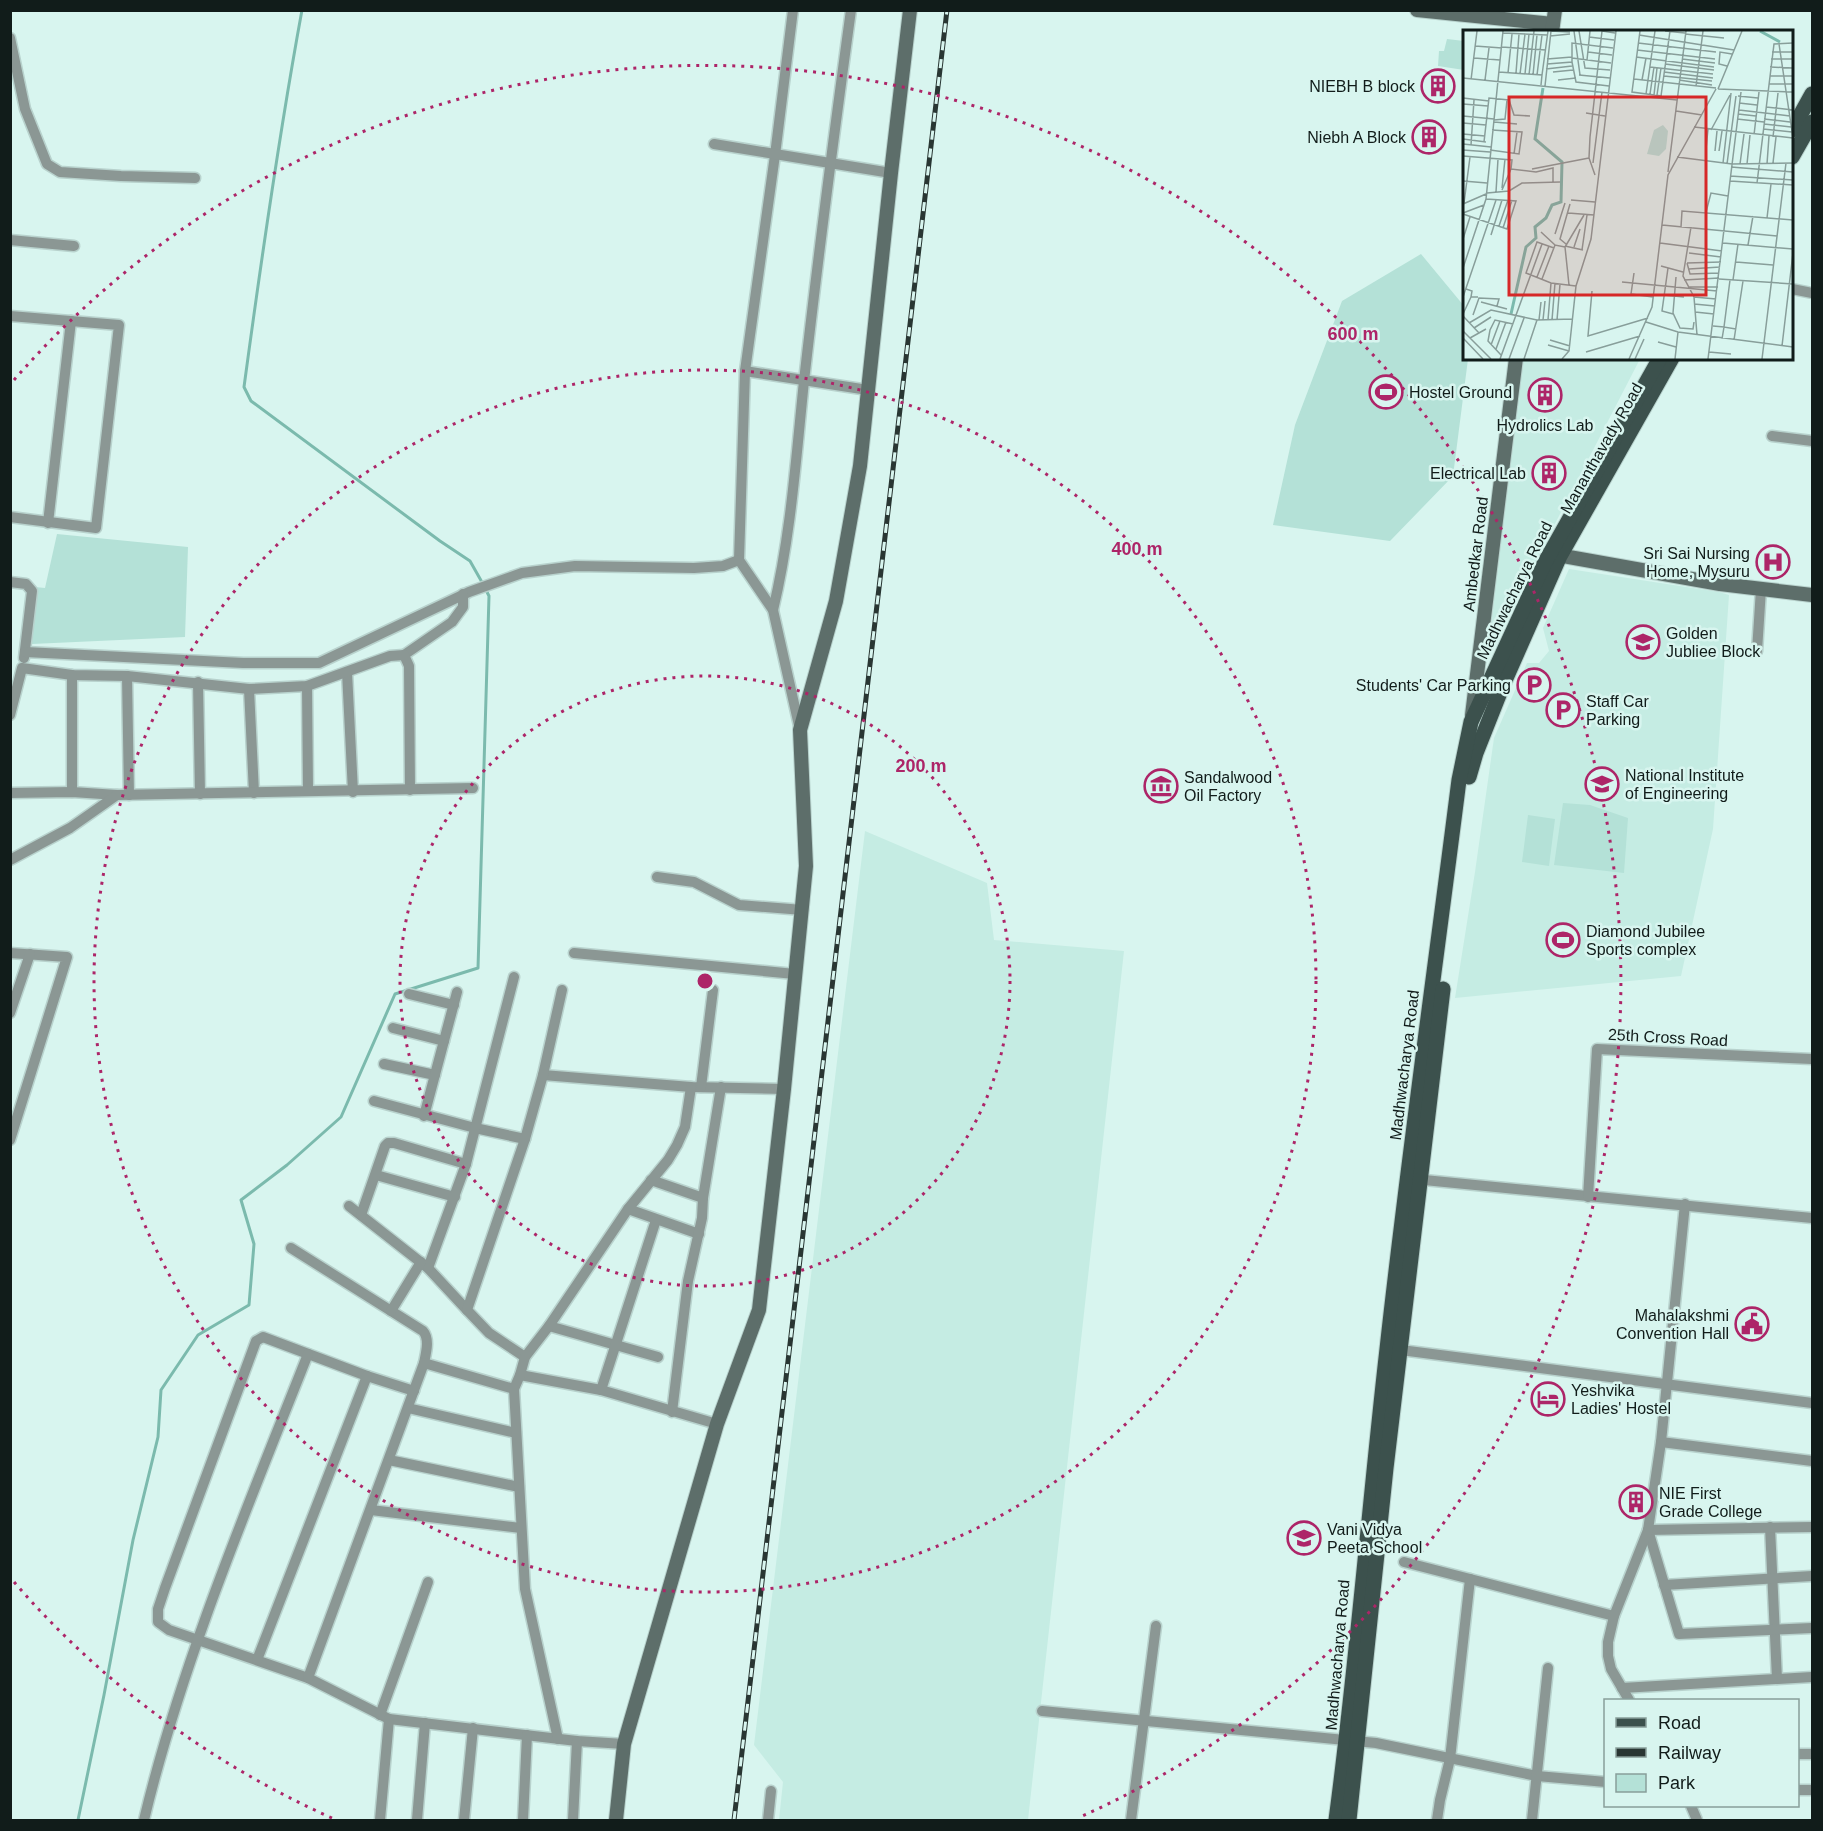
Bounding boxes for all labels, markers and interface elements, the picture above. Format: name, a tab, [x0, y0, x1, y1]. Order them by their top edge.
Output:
inset map	[1463, 30, 1793, 360]
building icon: NIEBH B block	[1420, 68, 1456, 104]
place label: NIEBH B block	[1309, 78, 1416, 95]
building icon: Niebh A Block	[1411, 119, 1447, 155]
place label: Niebh A Block	[1307, 129, 1407, 146]
text: 600 m	[1327, 324, 1379, 344]
sports icon: Hostel Ground	[1368, 374, 1404, 410]
building icon: Hydrolics Lab	[1527, 377, 1563, 413]
street label: Mananthavady Road	[1557, 380, 1646, 516]
place label: Hostel Ground	[1409, 384, 1512, 401]
place label: Hydrolics Lab	[1497, 417, 1594, 434]
building icon: Electrical Lab	[1531, 455, 1567, 491]
place label: Electrical Lab	[1430, 465, 1526, 482]
street label: Ambedkar Road	[1460, 496, 1491, 612]
street label: Madhwacharya Road	[1474, 519, 1555, 662]
text: 400 m	[1111, 539, 1163, 559]
hospital icon: Sri Sai Nursing Home, Mysuru	[1755, 544, 1791, 580]
place label: Sri Sai Nursing Home, Mysuru	[1643, 545, 1750, 580]
school or university icon: Golden Jubliee Block	[1625, 624, 1661, 660]
place label: Golden Jubliee Block	[1666, 625, 1761, 660]
parking icon: Students' Car Parking	[1516, 667, 1552, 703]
place label: Students' Car Parking	[1356, 677, 1511, 694]
parking icon: Staff Car Parking	[1545, 692, 1581, 728]
place label: Staff Car Parking	[1586, 693, 1650, 728]
text: 200 m	[895, 756, 947, 776]
school or university icon: National Institute of Engineering	[1584, 766, 1620, 802]
place label: National Institute of Engineering	[1625, 767, 1744, 802]
museum icon: Sandalwood Oil Factory	[1143, 768, 1179, 804]
place label: Sandalwood Oil Factory	[1184, 769, 1272, 804]
sports icon: Diamond Jubilee Sports complex	[1545, 922, 1581, 958]
place label: Diamond Jubilee Sports complex	[1586, 923, 1705, 958]
centre of rings	[695, 971, 715, 991]
street label: Madhwacharya Road	[1387, 989, 1422, 1141]
street label: 25th Cross Road	[1608, 1026, 1728, 1049]
public building icon: Mahalakshmi Convention Hall	[1734, 1306, 1770, 1342]
place label: Mahalakshmi Convention Hall	[1616, 1307, 1729, 1342]
hotel icon: Yeshvika Ladies' Hostel	[1530, 1381, 1566, 1417]
place label: Yeshvika Ladies' Hostel	[1571, 1382, 1671, 1417]
building icon: NIE First Grade College	[1618, 1484, 1654, 1520]
place label: NIE First Grade College	[1659, 1485, 1762, 1520]
school or university icon: Vani Vidya Peeta School	[1286, 1520, 1322, 1556]
place label: Vani Vidya Peeta School	[1327, 1521, 1422, 1556]
street label: Madhwacharya Road	[1322, 1579, 1353, 1731]
legend	[1604, 1699, 1799, 1807]
text: Road	[1658, 1713, 1701, 1733]
text: Railway	[1658, 1743, 1721, 1763]
text: Park	[1658, 1773, 1696, 1793]

